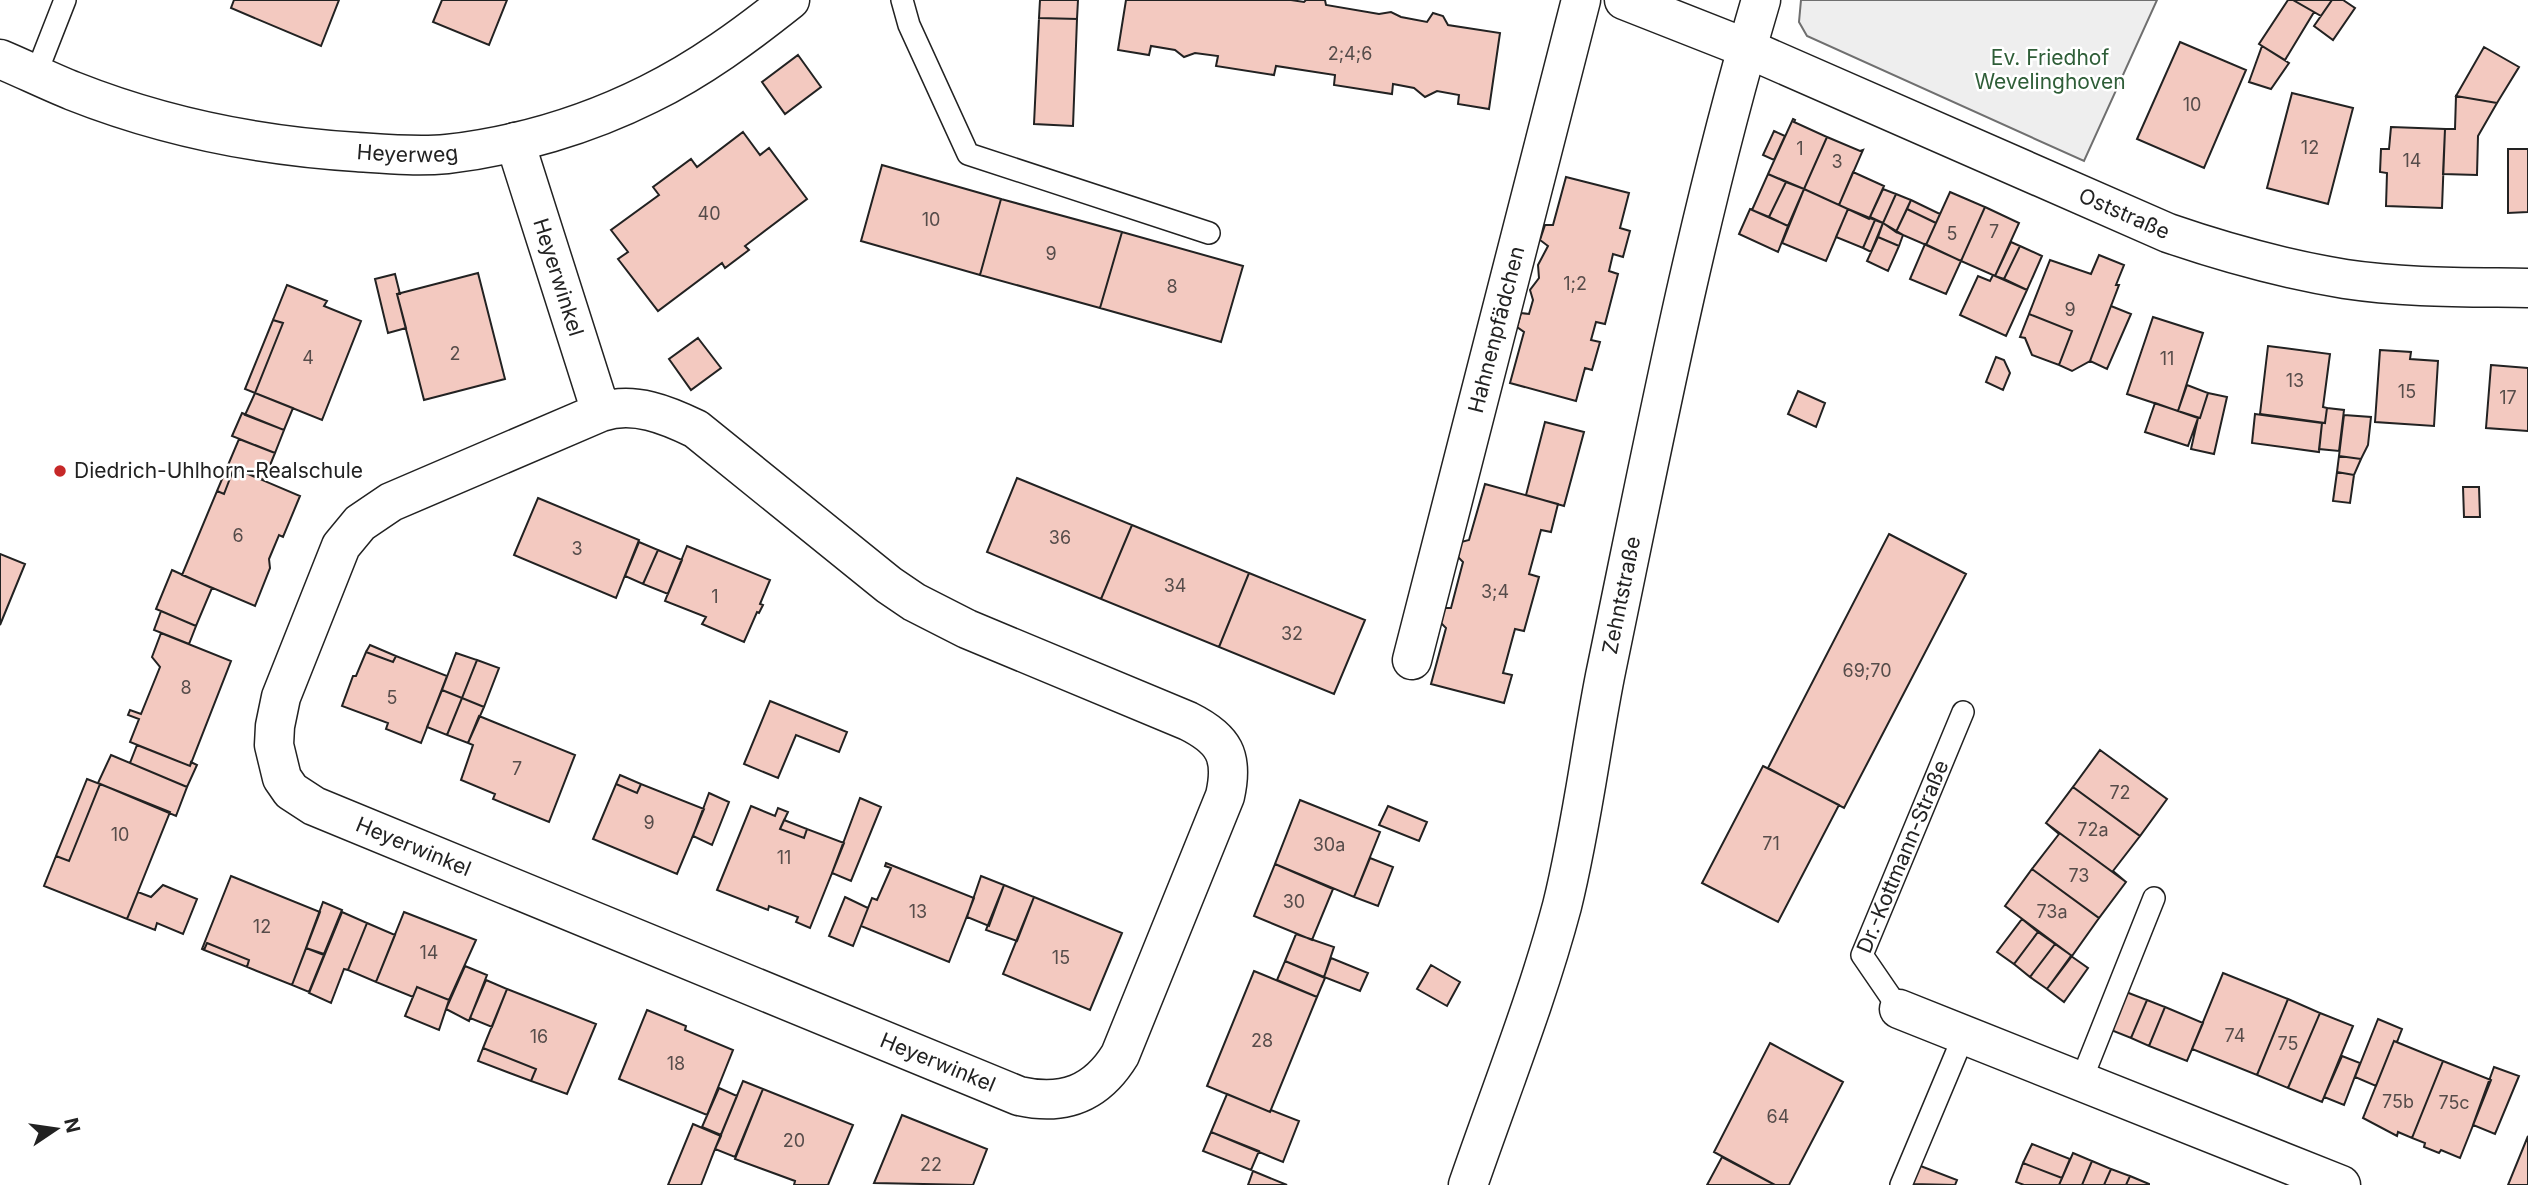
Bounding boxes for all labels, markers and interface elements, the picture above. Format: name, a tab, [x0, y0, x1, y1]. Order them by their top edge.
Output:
house number: 2;4;6	[1328, 43, 1372, 64]
park label: Ev. Friedhof Wevelinghoven	[1974, 45, 2126, 94]
house number: 10	[2183, 94, 2201, 115]
house number: 12	[2301, 137, 2319, 158]
house number: 1	[1796, 138, 1804, 159]
street label: Heyerweg	[356, 139, 459, 167]
house number: 14	[2403, 150, 2421, 171]
house number: 3	[1831, 151, 1843, 172]
street label: Oststraße	[2075, 182, 2174, 244]
house number: 40	[698, 203, 720, 224]
house number: 10	[922, 209, 940, 230]
street label: Heyerwinkel	[528, 215, 589, 339]
house number: 7	[1989, 221, 1999, 242]
house number: 5	[1947, 223, 1957, 244]
house number: 9	[1045, 243, 1057, 264]
street label: Hahnenpfädchen	[1463, 244, 1529, 415]
house number: 1;2	[1563, 273, 1587, 294]
house number: 8	[1166, 276, 1178, 297]
house number: 9	[2064, 299, 2076, 320]
house number: 2	[450, 343, 460, 364]
house number: 4	[302, 347, 314, 368]
house number: 11	[2160, 348, 2174, 369]
house number: 13	[2286, 370, 2304, 391]
house number: 15	[2398, 381, 2416, 402]
house number: 17	[2499, 387, 2517, 408]
place label: Diedrich-Uhlhorn-Realschule	[74, 458, 363, 483]
marker: Diedrich-Uhlhorn-Realschule	[52, 463, 68, 479]
house number: 6	[232, 525, 244, 546]
house number: 36	[1049, 527, 1071, 548]
street label: Zehntstraße	[1597, 534, 1645, 656]
house number: 3	[571, 538, 583, 559]
house number: 34	[1164, 575, 1186, 596]
house number: 3;4	[1481, 581, 1509, 602]
house number: 1	[711, 586, 719, 607]
house number: 32	[1281, 623, 1303, 644]
house number: 69;70	[1842, 660, 1892, 681]
house number: 8	[180, 677, 192, 698]
house number: 5	[387, 687, 397, 708]
street label: Dr.-Kottmann-Straße	[1851, 756, 1954, 957]
house number: 7	[512, 758, 522, 779]
house number: 72	[2109, 782, 2131, 803]
street label: Heyerwinkel	[352, 812, 475, 881]
house number: 9	[643, 812, 655, 833]
house number: 72a	[2077, 819, 2109, 840]
house number: 10	[111, 824, 129, 845]
house number: 71	[1762, 833, 1780, 854]
house number: 30a	[1313, 834, 1345, 855]
house number: 11	[777, 847, 791, 868]
house number: 73	[2068, 865, 2090, 886]
house number: 30	[1283, 891, 1305, 912]
house number: 13	[909, 901, 927, 922]
house number: 73a	[2036, 901, 2068, 922]
house number: 12	[253, 916, 271, 937]
house number: 14	[420, 942, 438, 963]
house number: 15	[1052, 947, 1070, 968]
house number: 74	[2225, 1025, 2245, 1046]
house number: 16	[530, 1026, 548, 1047]
street label: Heyerwinkel	[877, 1027, 999, 1097]
house number: 28	[1251, 1030, 1273, 1051]
house number: 75	[2278, 1033, 2298, 1054]
house number: 18	[667, 1053, 685, 1074]
house number: 75b	[2382, 1091, 2414, 1112]
house number: 75c	[2438, 1092, 2470, 1113]
north arrow	[21, 1094, 91, 1164]
house number: 64	[1767, 1106, 1789, 1127]
text: N	[59, 1116, 85, 1135]
house number: 20	[783, 1130, 805, 1151]
house number: 22	[920, 1154, 942, 1175]

